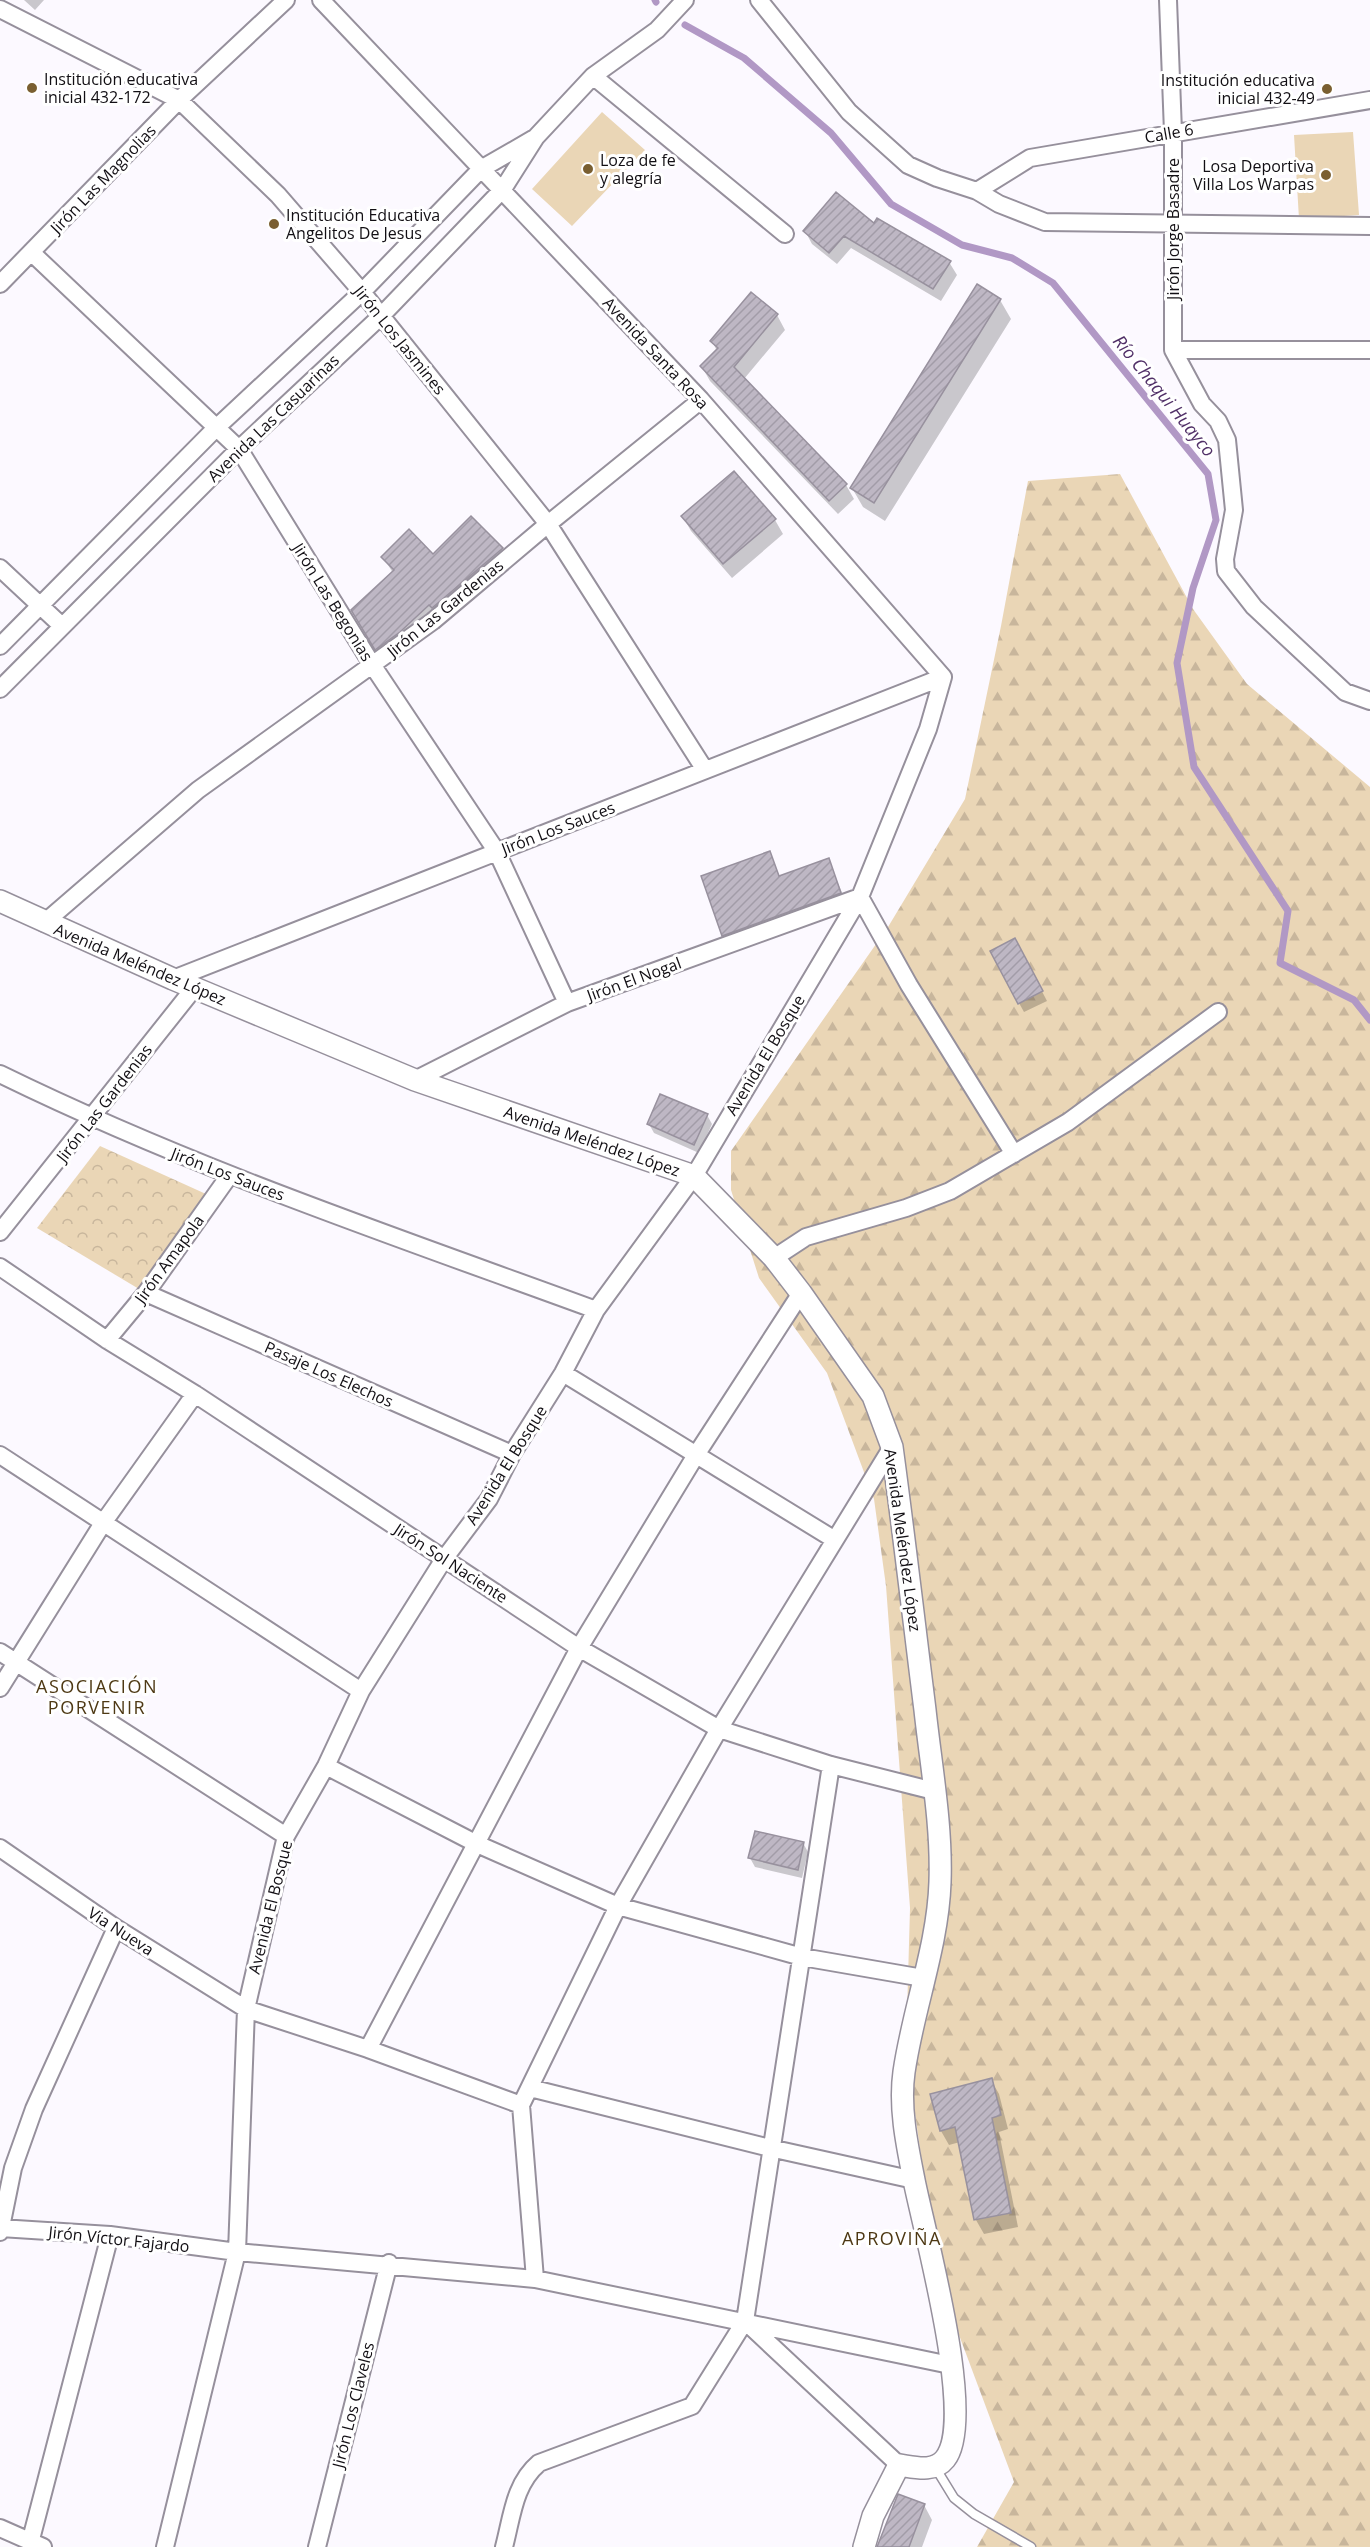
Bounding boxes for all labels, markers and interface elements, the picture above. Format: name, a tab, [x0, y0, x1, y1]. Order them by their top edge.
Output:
place label: Institución educativa inicial 432-172	[44, 68, 198, 108]
place label: Institución educativa inicial 432-49	[1161, 69, 1315, 109]
marker: Institución educativa inicial 432-172	[25, 81, 39, 95]
marker: Institución educativa inicial 432-49	[1320, 82, 1334, 96]
street label: Calle 6	[1143, 118, 1195, 148]
street label: Jirón Las Magnolias	[44, 120, 161, 240]
place label: Loza de fe y alegría	[600, 149, 676, 189]
place label: Losa Deportiva Villa Los Warpas	[1193, 155, 1314, 195]
street label: Jirón Jorge Basadre	[1162, 158, 1184, 302]
marker: Loza de fe y alegría	[581, 162, 595, 176]
marker: Losa Deportiva Villa Los Warpas	[1319, 168, 1333, 182]
place label: Institución Educativa Angelitos De Jesus	[286, 204, 440, 244]
marker: Institución Educativa Angelitos De Jesus	[267, 217, 281, 231]
street label: Jirón Los Jasmines	[348, 279, 451, 399]
street label: Avenida Santa Rosa	[598, 292, 714, 414]
water label: Río Chaqui Huayco	[1108, 329, 1221, 461]
street label: Avenida Las Casuarinas	[202, 349, 344, 487]
street label: Jirón Las Begonias	[287, 537, 378, 665]
street label: Jirón Las Gardenias	[381, 554, 508, 663]
street label: Jirón Los Sauces	[496, 796, 618, 860]
street label: Avenida Meléndez López	[51, 918, 229, 1010]
street label: Jirón El Nogal	[582, 952, 684, 1007]
street label: Avenida El Bosque	[720, 991, 810, 1119]
street label: Jirón Las Gardenias	[50, 1040, 157, 1168]
street label: Avenida Meléndez López	[501, 1101, 683, 1181]
street label: Jirón Los Sauces	[166, 1142, 288, 1206]
street label: Jirón Amapola	[128, 1210, 209, 1309]
street label: Pasaje Los Elechos	[261, 1336, 397, 1412]
street label: Avenida El Bosque	[460, 1401, 552, 1529]
street label: Avenida Meléndez López	[879, 1447, 927, 1633]
street label: Jirón Sol Naciente	[388, 1517, 512, 1608]
district label: ASOCIACIÓN PORVENIR	[36, 1674, 158, 1719]
street label: Avenida El Bosque	[243, 1838, 297, 1976]
street label: Via Nueva	[84, 1902, 158, 1960]
street label: Jirón Víctor Fajardo	[45, 2220, 191, 2257]
district label: APROVIÑA	[842, 2226, 942, 2250]
street label: Jirón Los Claveles	[326, 2340, 379, 2472]

